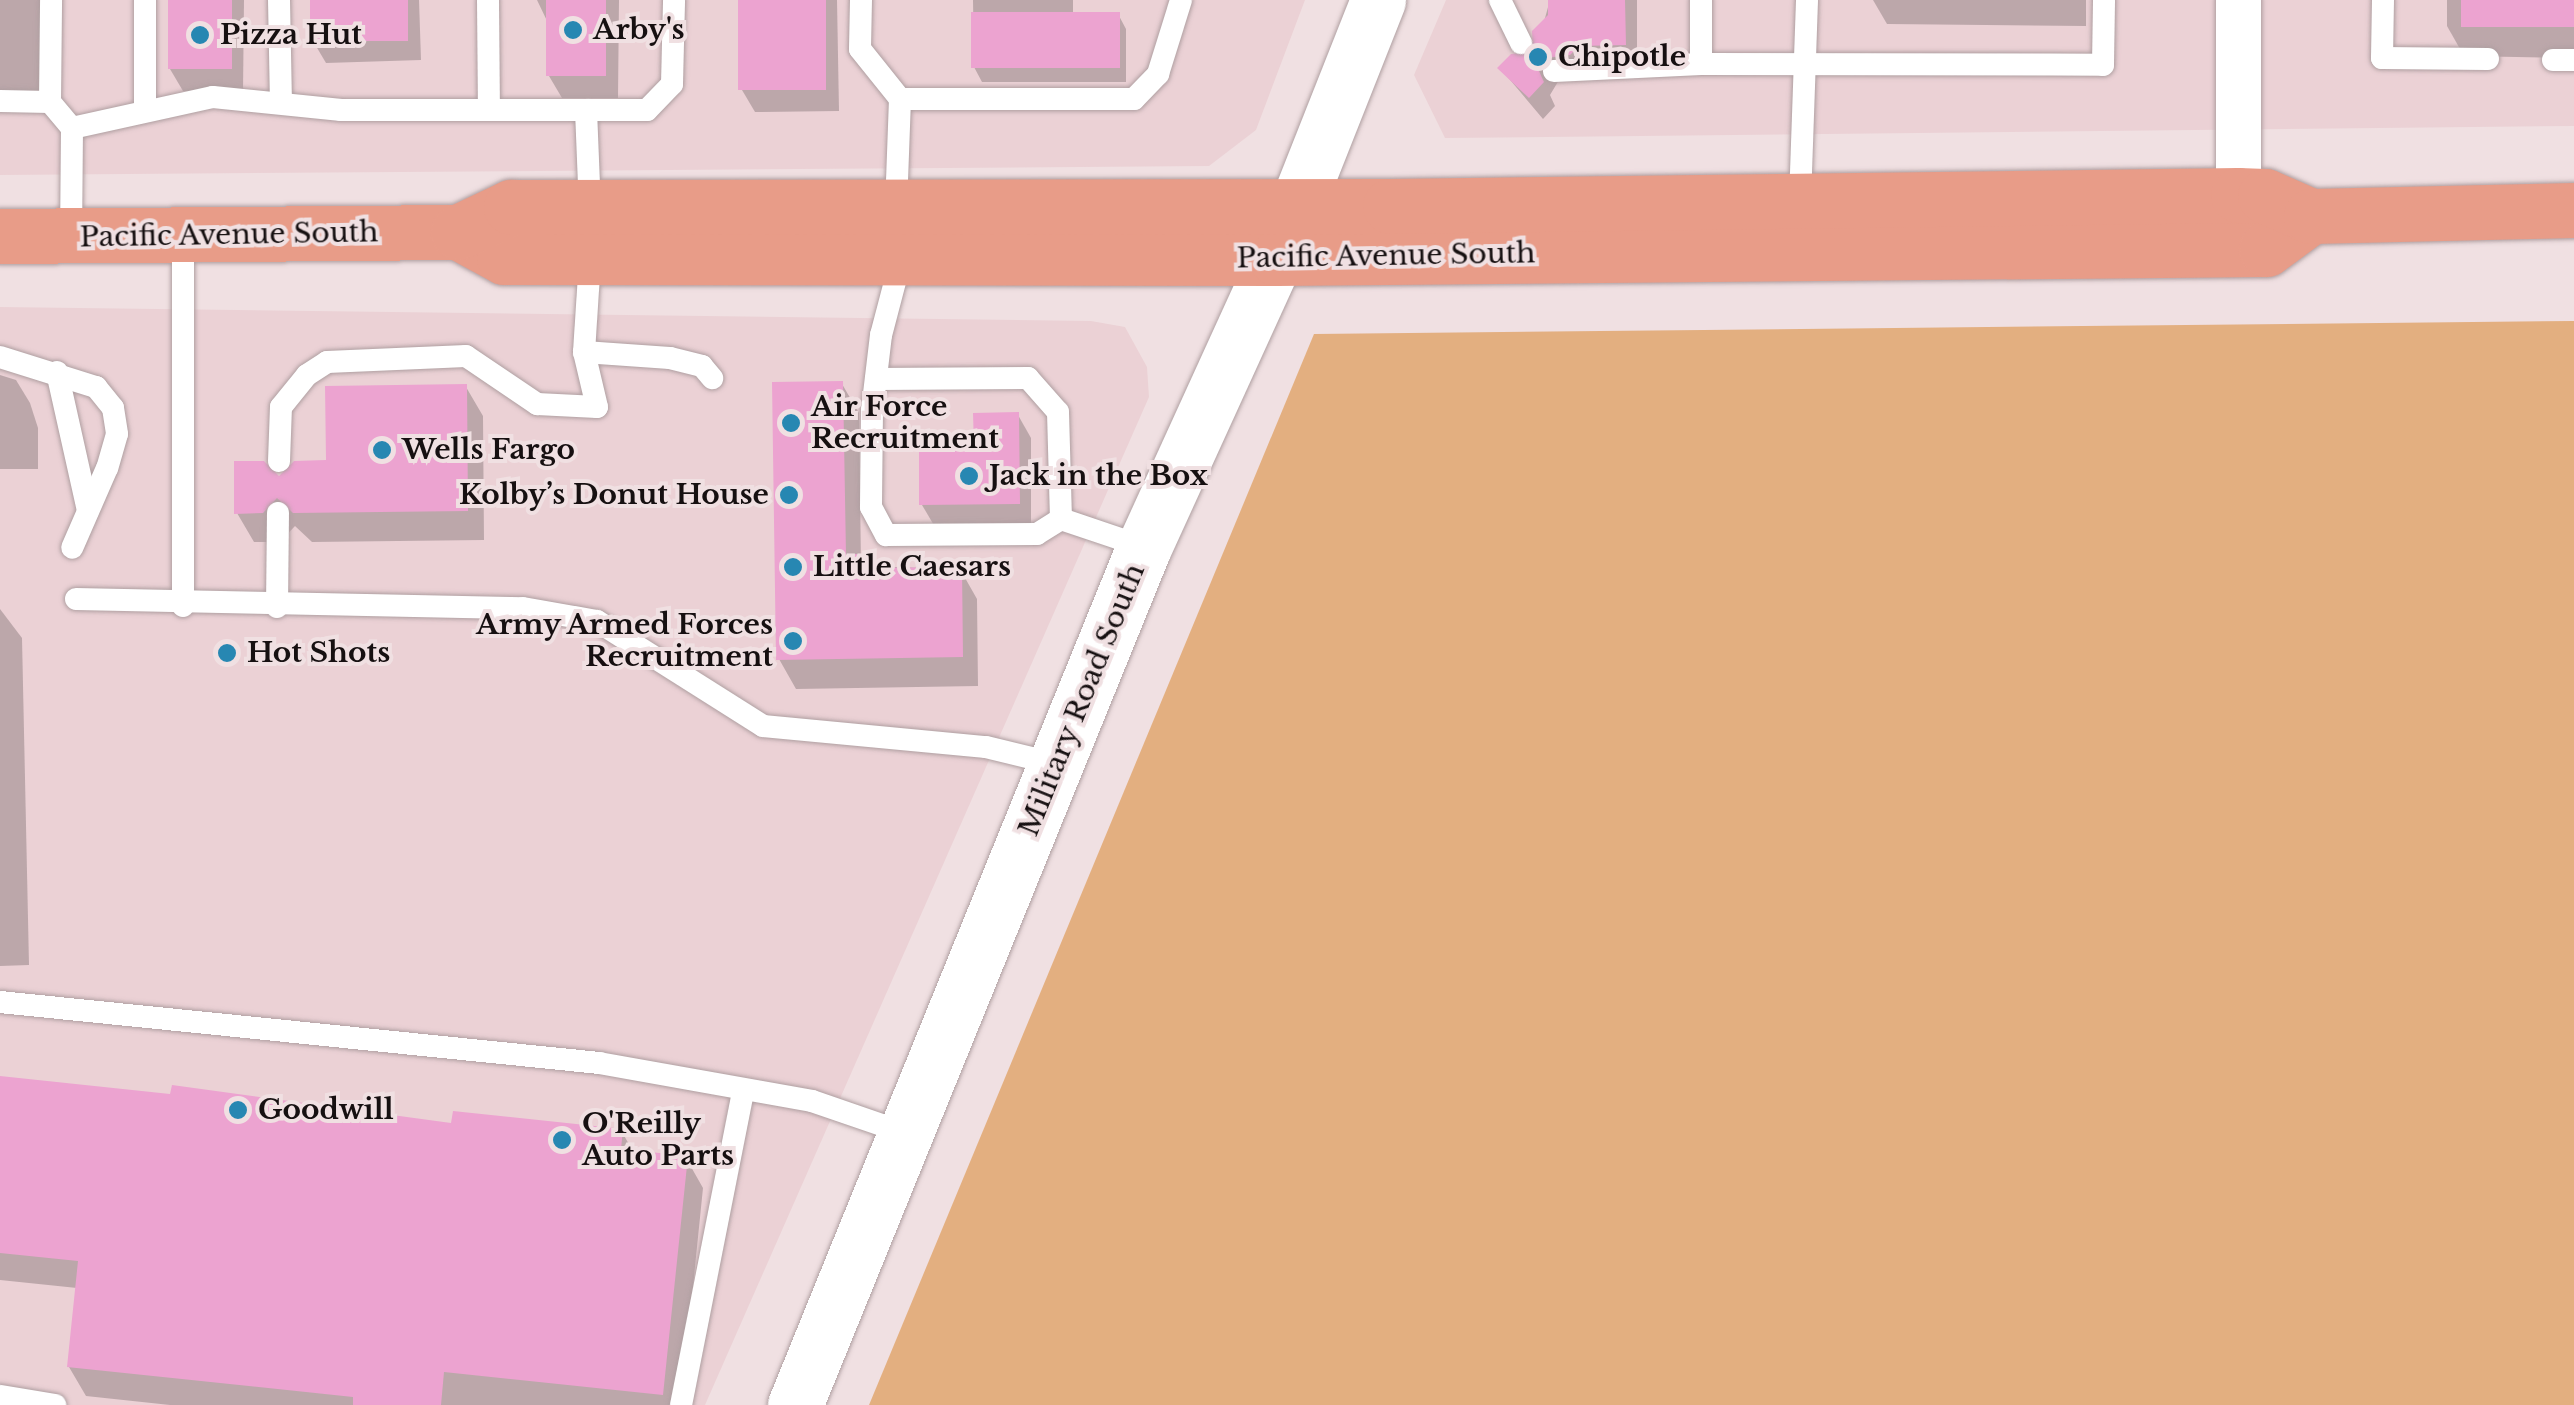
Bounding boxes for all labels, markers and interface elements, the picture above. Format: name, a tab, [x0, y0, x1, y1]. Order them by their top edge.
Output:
place label: Arby's	[593, 13, 685, 47]
place label: Pizza Hut	[220, 18, 362, 52]
marker: Arby's	[562, 19, 584, 41]
marker: Pizza Hut	[189, 24, 211, 46]
place label: Chipotle	[1558, 40, 1686, 74]
marker: Chipotle	[1527, 46, 1549, 68]
street label: Pacific Avenue South	[79, 216, 379, 254]
street label: Pacific Avenue South	[1236, 237, 1536, 275]
place label: Air Force Recruitment	[811, 390, 999, 456]
marker: Air Force Recruitment	[780, 412, 802, 434]
place label: Wells Fargo	[402, 433, 575, 467]
marker: Wells Fargo	[371, 439, 393, 461]
place label: Jack in the Box	[989, 459, 1208, 493]
marker: Jack in the Box	[958, 465, 980, 487]
place label: Kolby’s Donut House	[459, 478, 769, 512]
marker: Kolby’s Donut House	[778, 484, 800, 506]
place label: Little Caesars	[813, 550, 1011, 584]
marker: Little Caesars	[782, 556, 804, 578]
street label: Military Road South	[1012, 559, 1152, 841]
place label: Army Armed Forces Recruitment	[474, 608, 773, 674]
marker: Army Armed Forces Recruitment	[782, 630, 804, 652]
place label: Hot Shots	[247, 636, 390, 670]
marker: Hot Shots	[216, 642, 238, 664]
place label: Goodwill	[258, 1093, 394, 1127]
marker: Goodwill	[227, 1099, 249, 1121]
place label: O'Reilly Auto Parts	[582, 1107, 734, 1173]
marker: O'Reilly Auto Parts	[551, 1129, 573, 1151]

